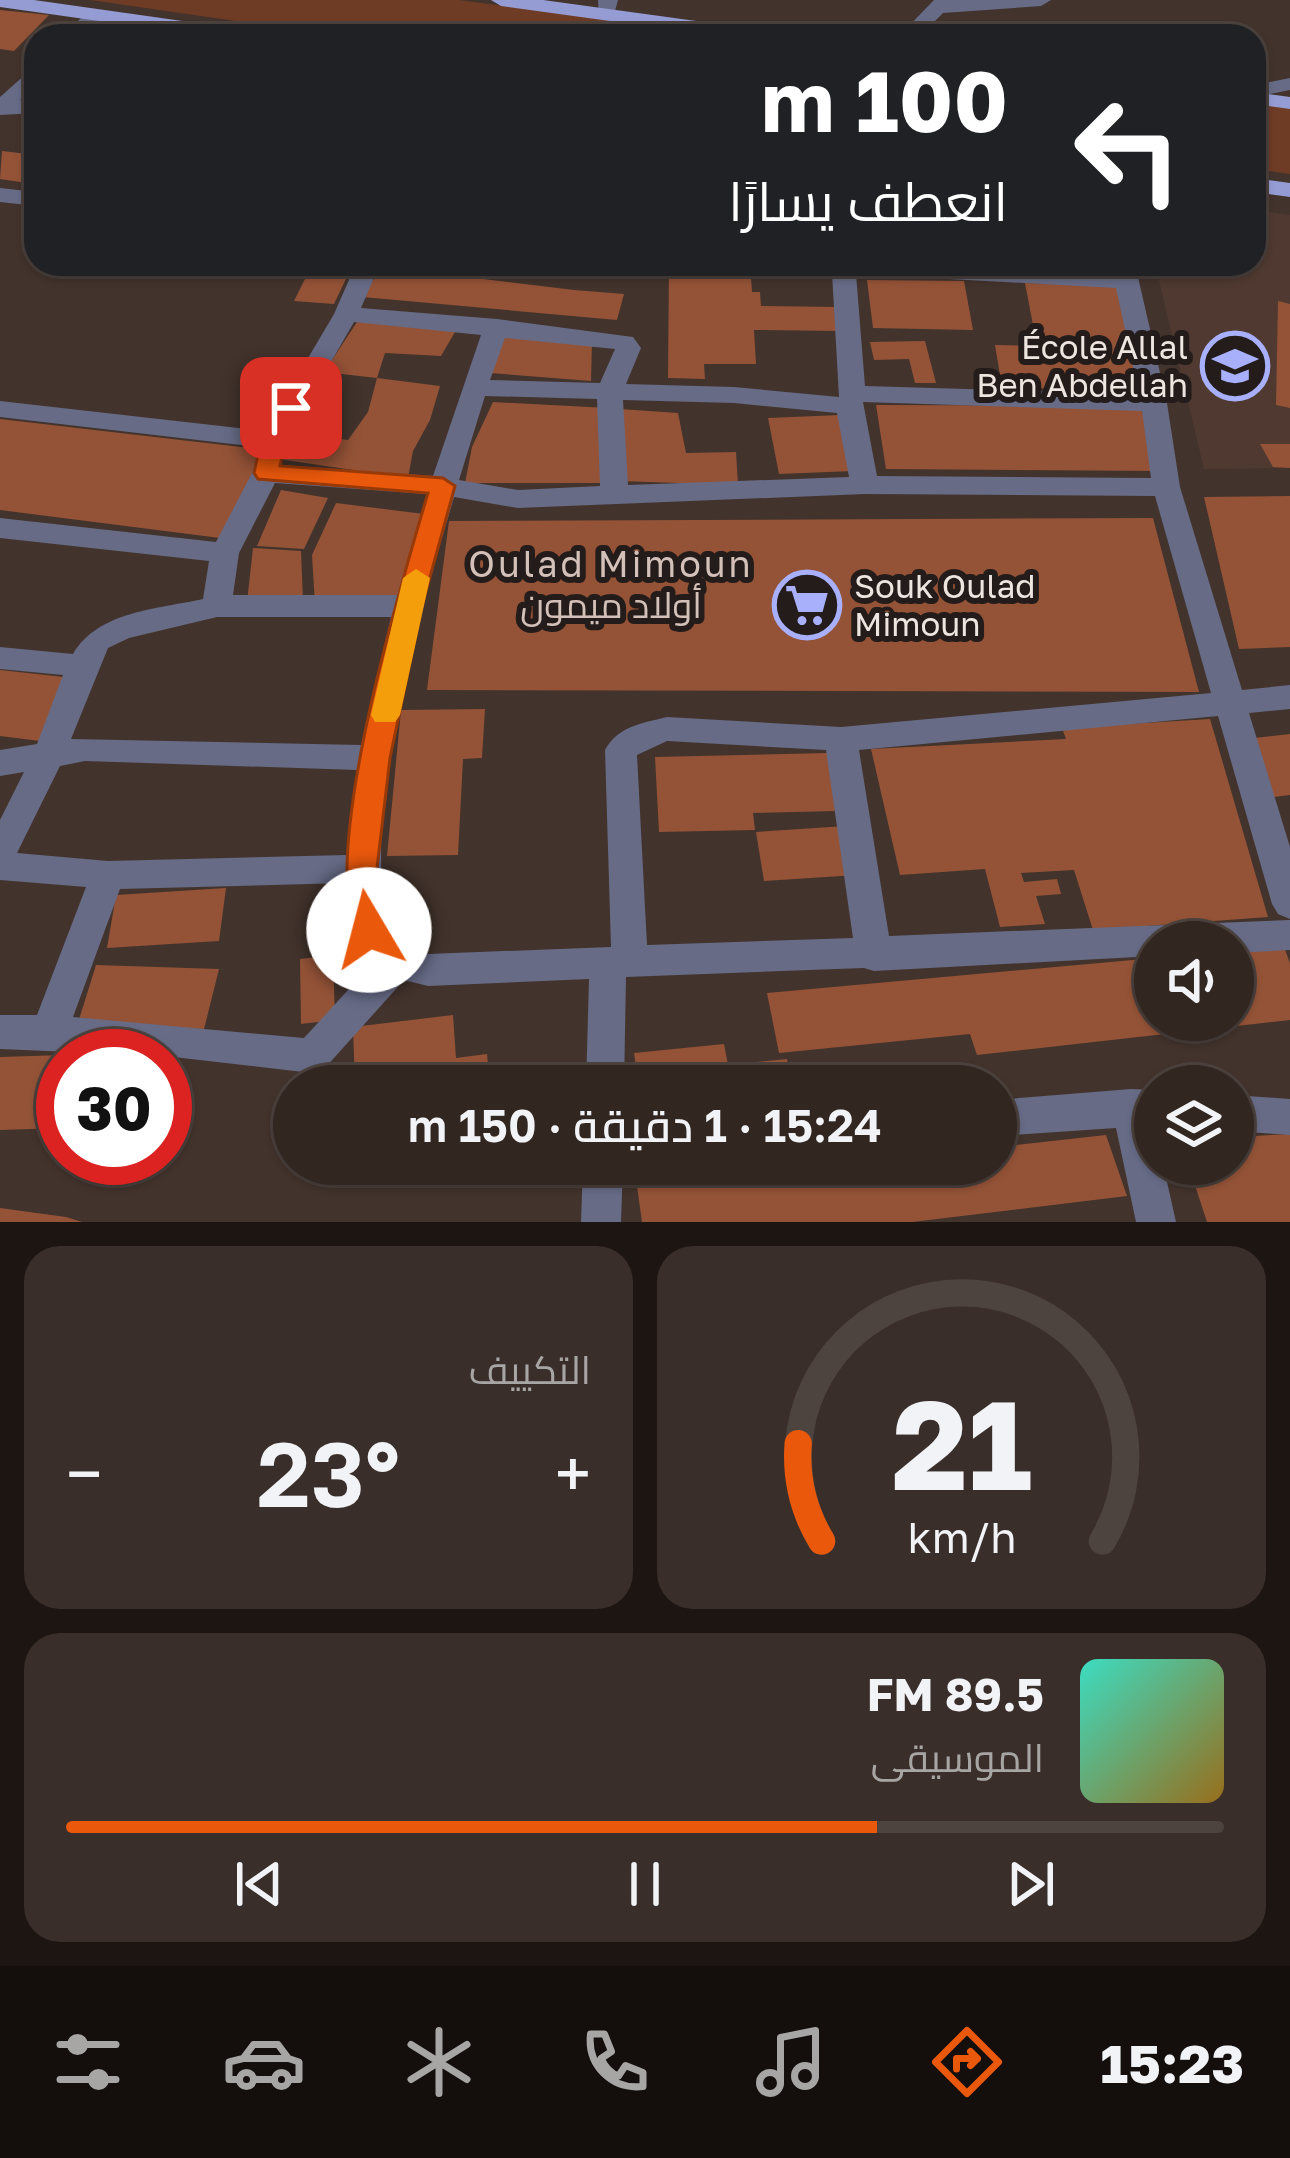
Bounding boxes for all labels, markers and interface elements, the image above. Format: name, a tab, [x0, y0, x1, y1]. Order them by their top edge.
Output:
text: 100 m	[761, 50, 1008, 150]
icon: left	[1050, 72, 1206, 228]
text: انعطف يسارًا	[728, 168, 1008, 233]
place label: École Allal Ben Abdellah	[976, 327, 1188, 404]
school or university icon: École Allal Ben Abdellah	[1200, 331, 1270, 401]
pin	[240, 357, 342, 459]
icon: arrive	[258, 375, 324, 441]
district label: Oulad Mimoun أولاد ميمون	[468, 542, 754, 627]
place label: Souk Oulad Mimoun	[854, 566, 1036, 643]
supermarket icon: Souk Oulad Mimoun	[772, 570, 842, 640]
position arrow	[306, 867, 432, 993]
map controls	[1134, 921, 1254, 1185]
button: sound	[1134, 921, 1254, 1041]
speed limit sign: 30	[36, 1029, 192, 1185]
button: layers	[1134, 1065, 1254, 1185]
text: 15:24 · 1 دقيقة · 150 m	[408, 1098, 882, 1152]
text: التكييف	[469, 1346, 591, 1393]
text: 21	[891, 1368, 1032, 1517]
text: 23°	[257, 1419, 400, 1527]
text: −	[66, 1433, 102, 1513]
text: +	[555, 1433, 591, 1513]
text: km/h	[907, 1510, 1016, 1561]
text: 89.5 FM	[867, 1667, 1044, 1721]
text: الموسيقى	[871, 1734, 1044, 1781]
icon: previous	[226, 1851, 292, 1917]
icon: pause	[612, 1851, 678, 1917]
icon: next	[998, 1851, 1064, 1917]
icon: filters	[46, 2020, 130, 2104]
icon: car	[222, 2020, 306, 2104]
icon: climate	[397, 2020, 481, 2104]
icon: phone	[573, 2020, 657, 2104]
icon: music	[749, 2020, 833, 2104]
icon: directions	[925, 2020, 1009, 2104]
text: 15:23	[1100, 2030, 1244, 2095]

